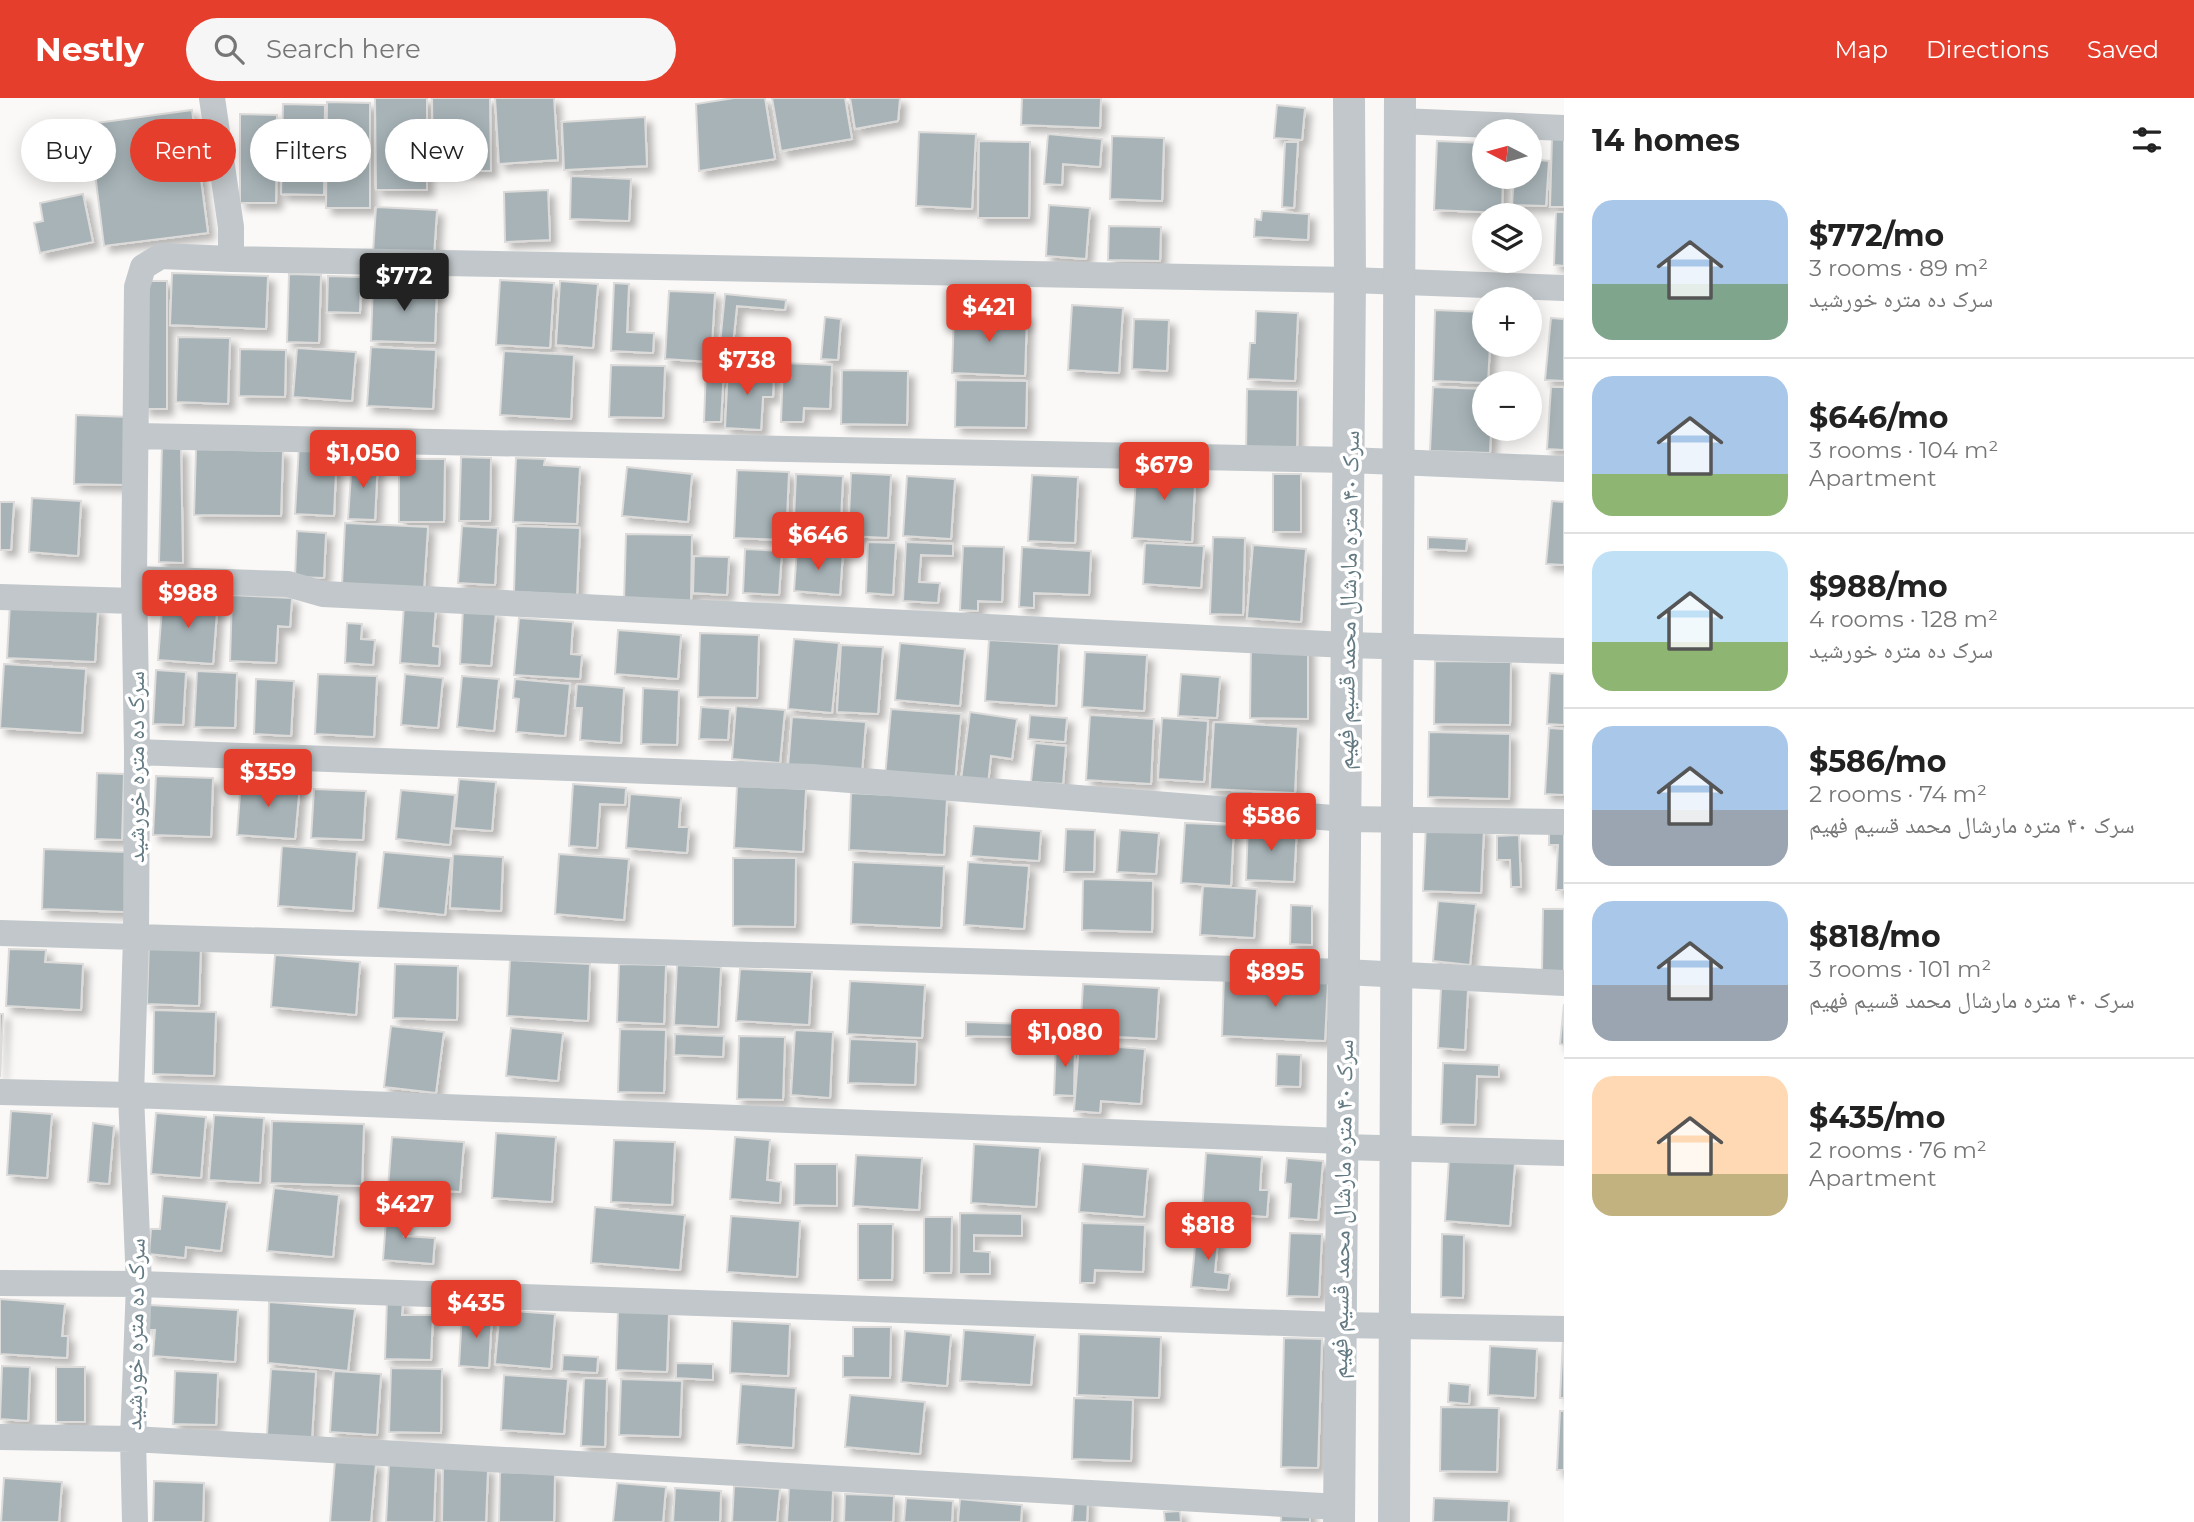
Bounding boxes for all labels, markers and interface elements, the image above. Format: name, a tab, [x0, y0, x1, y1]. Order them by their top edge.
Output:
search box	[186, 18, 676, 81]
text: Nestly	[35, 29, 144, 69]
icon: search	[210, 30, 248, 68]
text: Search here	[266, 33, 421, 65]
text: Map	[1835, 35, 1888, 64]
text: Directions	[1926, 35, 2049, 64]
text: Saved	[2087, 35, 2159, 64]
chip: Buy	[21, 119, 116, 182]
chip: Rent	[130, 119, 236, 182]
chip: Filters	[250, 119, 371, 182]
chip: New	[385, 119, 488, 182]
north arrow	[1472, 119, 1542, 189]
map controls	[1472, 119, 1542, 441]
icon: filters	[2128, 121, 2166, 159]
text: 14 homes	[1592, 122, 1740, 159]
button: layers	[1472, 203, 1542, 273]
text: $772/mo	[1809, 217, 1944, 254]
icon: home	[1648, 228, 1732, 312]
pin: $772	[363, 254, 445, 313]
text: 3 rooms · 89 m²	[1809, 254, 1988, 282]
text: $772	[376, 262, 432, 290]
pin: $421	[948, 285, 1030, 344]
text: سرک ده متره خورشید	[1809, 285, 1993, 313]
button: +	[1472, 287, 1542, 357]
text: $421	[962, 293, 1016, 321]
pin: $738	[706, 338, 788, 397]
text: $738	[718, 346, 776, 374]
button: −	[1472, 371, 1542, 441]
text: $646/mo	[1809, 399, 1948, 436]
icon: home	[1648, 404, 1732, 488]
pin: $1,050	[306, 430, 420, 490]
street label: سرک ۴۰ متره مارشال محمد قسیم فهیم	[1330, 430, 1367, 770]
text: 3 rooms · 104 m²	[1809, 436, 1998, 464]
text: $1,050	[326, 439, 400, 467]
pin: $679	[1123, 442, 1205, 502]
text: $679	[1135, 451, 1193, 479]
text: Apartment	[1809, 464, 1937, 492]
pin: $646	[777, 512, 859, 572]
text: $646	[788, 521, 848, 549]
text: $988/mo	[1809, 568, 1948, 605]
pin: $988	[147, 570, 229, 630]
text: $988	[158, 579, 218, 607]
icon: home	[1648, 579, 1732, 663]
text: 4 rooms · 128 m²	[1809, 605, 1998, 633]
text: سرک ده متره خورشید	[1809, 636, 1993, 664]
street label: سرک ده متره خورشید	[121, 671, 150, 863]
text: $586/mo	[1809, 743, 1946, 780]
pin: $359	[227, 750, 309, 809]
icon: home	[1648, 754, 1732, 838]
text: $359	[240, 758, 296, 786]
text: 2 rooms · 74 m²	[1809, 780, 1987, 808]
pin: $586	[1230, 794, 1312, 853]
text: $586	[1242, 802, 1300, 830]
text: سرک ۴۰ متره مارشال محمد قسیم فهیم	[1809, 811, 2135, 839]
text: $818/mo	[1809, 918, 1941, 955]
icon: home	[1648, 929, 1732, 1013]
pin: $895	[1234, 950, 1316, 1009]
text: 3 rooms · 101 m²	[1809, 955, 1991, 983]
text: $895	[1246, 958, 1304, 986]
text: سرک ۴۰ متره مارشال محمد قسیم فهیم	[1809, 986, 2135, 1014]
pin: $1,080	[1008, 1010, 1122, 1069]
text: $1,080	[1027, 1018, 1103, 1046]
street label: سرک ۴۰ متره مارشال محمد قسیم فهیم	[1324, 1039, 1361, 1379]
text: $435/mo	[1809, 1099, 1945, 1136]
icon: home	[1648, 1104, 1732, 1188]
text: 2 rooms · 76 m²	[1809, 1136, 1987, 1164]
text: Apartment	[1809, 1164, 1937, 1192]
pin: $427	[364, 1182, 446, 1241]
text: $427	[376, 1190, 434, 1218]
pin: $818	[1167, 1202, 1249, 1262]
text: $818	[1181, 1211, 1235, 1239]
street label: سرک ده متره خورشید	[118, 1238, 151, 1430]
pin: $435	[435, 1280, 517, 1340]
text: $435	[447, 1289, 505, 1317]

